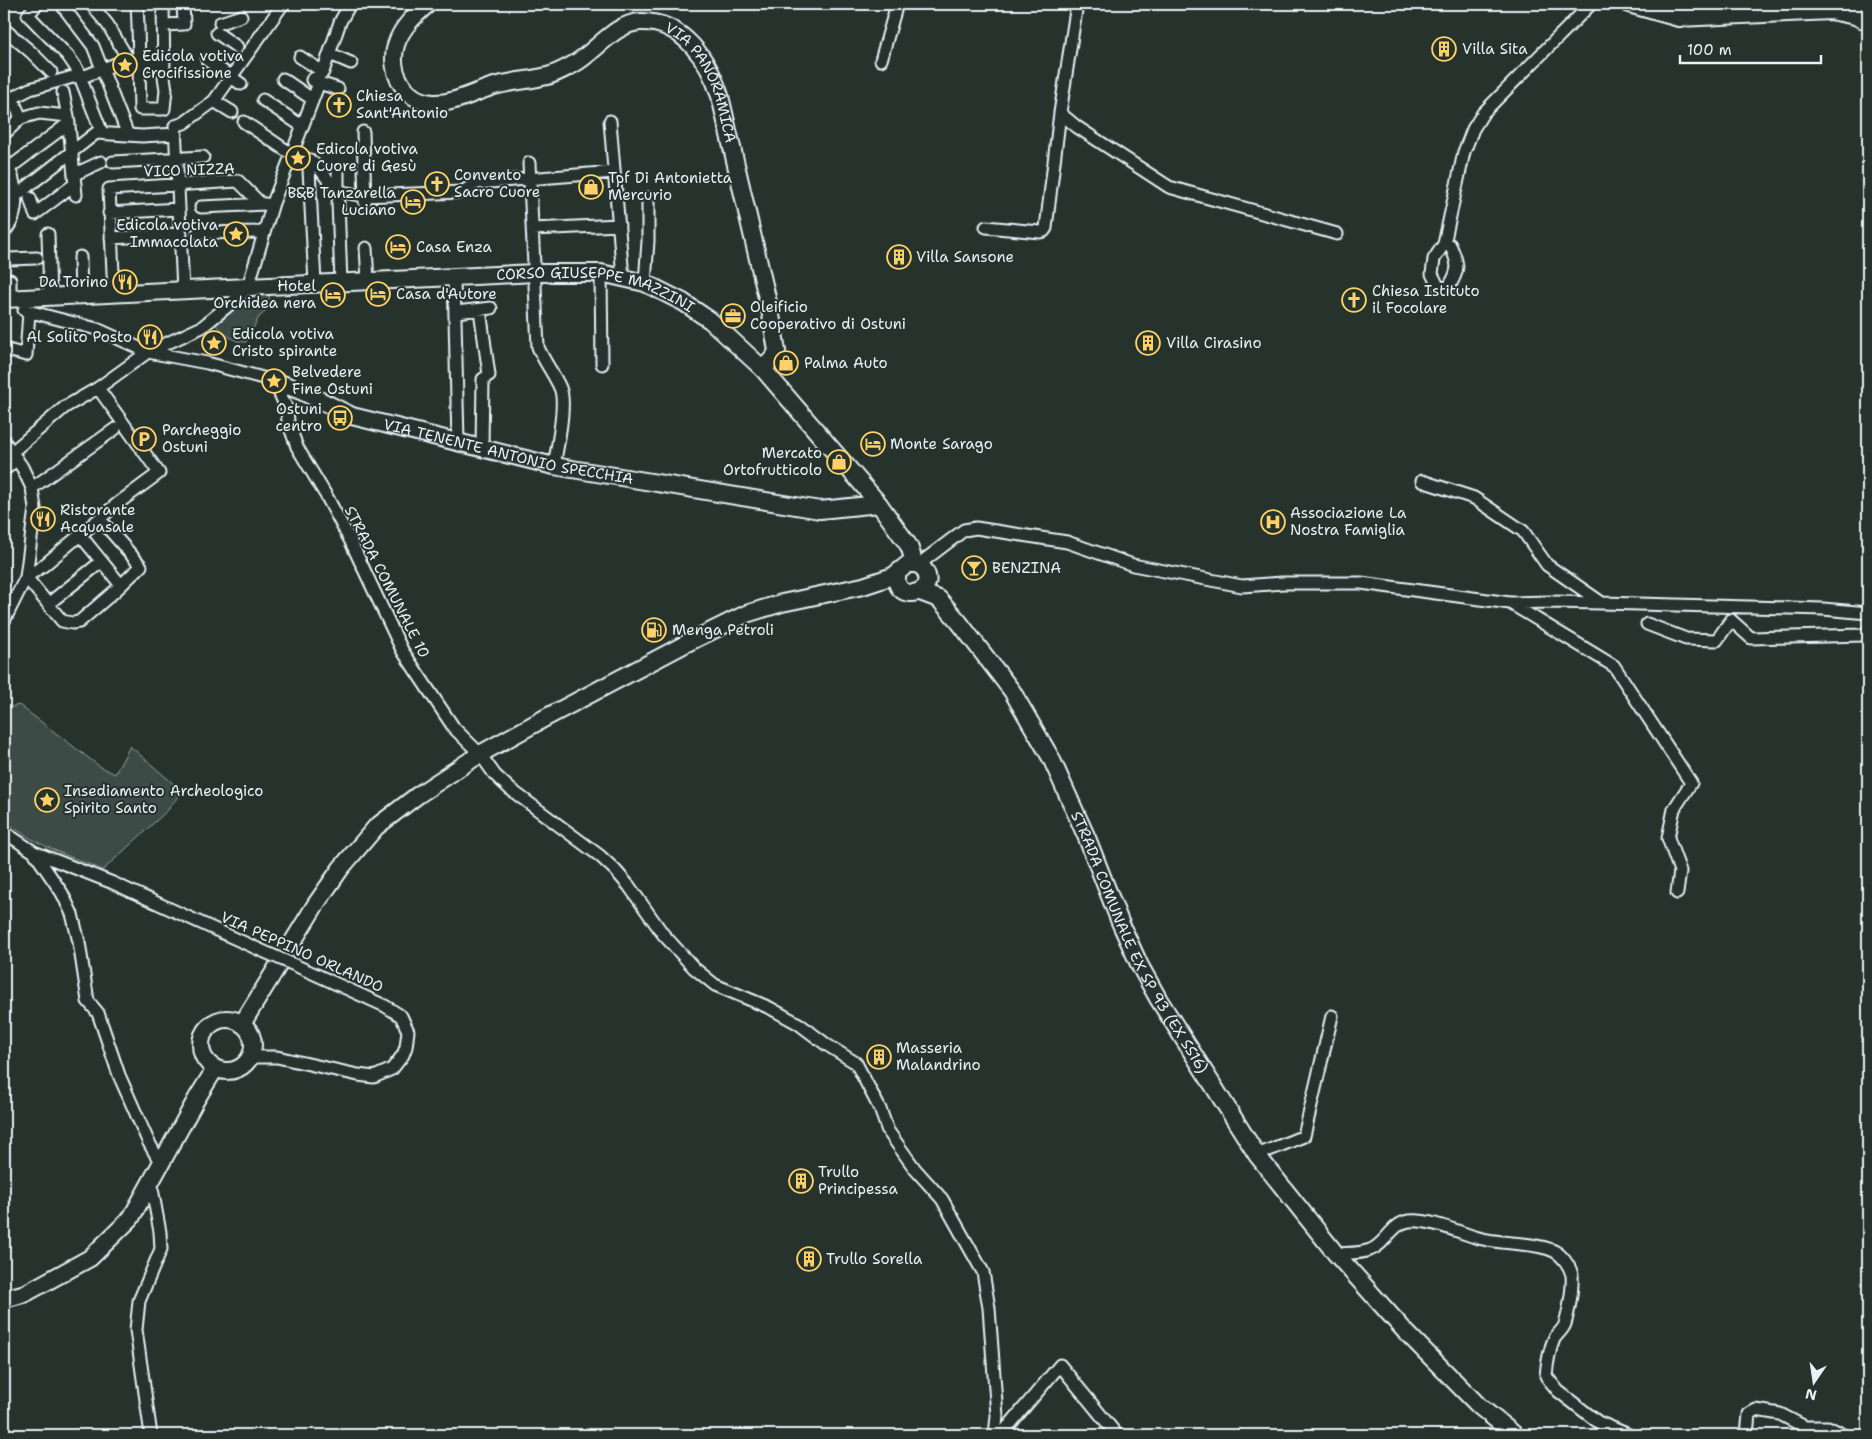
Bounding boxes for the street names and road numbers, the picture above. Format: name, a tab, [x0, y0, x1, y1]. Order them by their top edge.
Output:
street label: VIA PANORAMICA	[662, 18, 741, 145]
street label: VICO NIZZA	[143, 158, 235, 182]
street label: CORSO GIUSEPPE MAZZINI	[496, 262, 699, 317]
street label: VIA TENENTE ANTONIO SPECCHIA	[381, 414, 635, 489]
street label: STRADA COMUNALE 10	[340, 503, 434, 661]
street label: STRADA COMUNALE EX SP 93 (EX SS16)	[1066, 808, 1213, 1077]
street label: VIA PEPPINO ORLANDO	[218, 907, 386, 997]

